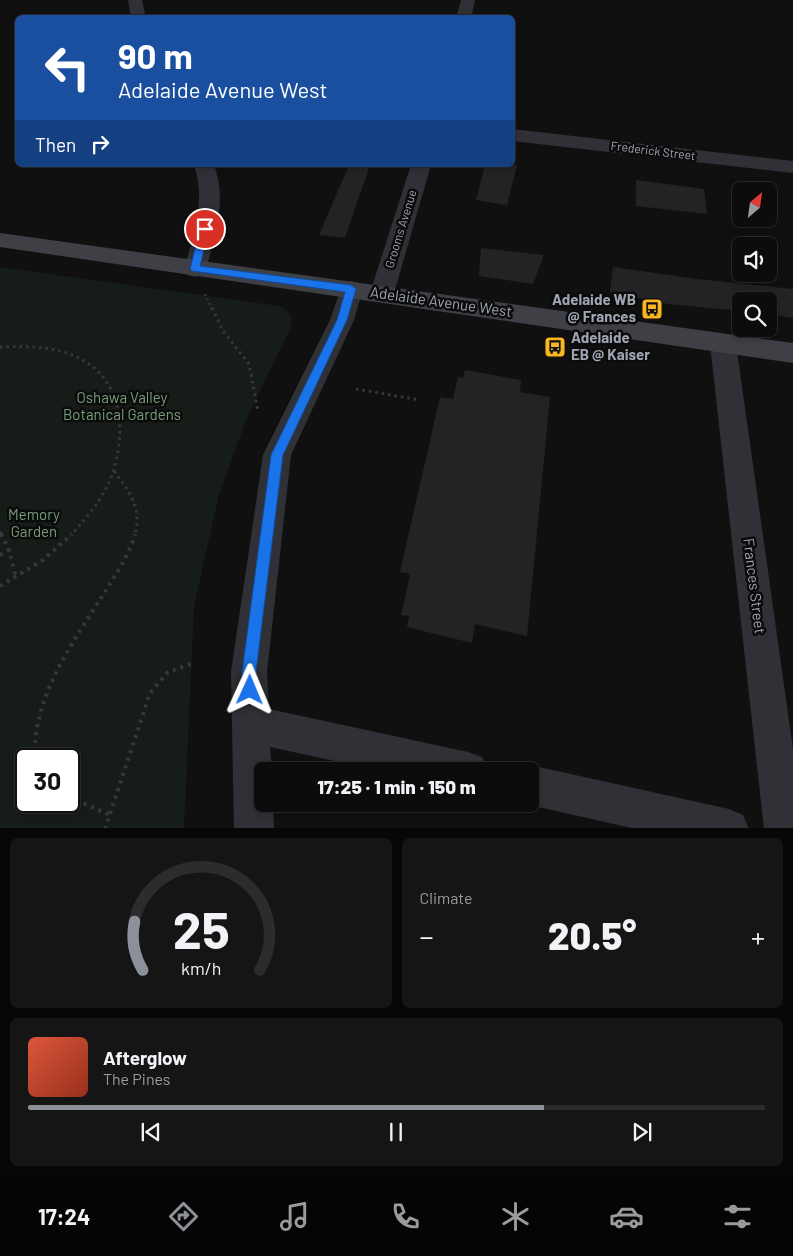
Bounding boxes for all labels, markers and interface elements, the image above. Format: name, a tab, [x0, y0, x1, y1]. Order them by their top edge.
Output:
text: 90 m	[118, 34, 193, 76]
icon: left	[35, 35, 100, 100]
text: Adelaide Avenue West	[118, 76, 328, 102]
icon: right	[86, 130, 114, 158]
text: Then	[35, 133, 76, 156]
street label: Frederick Street	[610, 138, 696, 162]
north arrow	[732, 182, 778, 228]
map controls	[732, 182, 777, 337]
street label: Grooms Avenue	[382, 188, 419, 269]
pin	[184, 208, 226, 250]
icon: arrive	[191, 215, 219, 243]
button: sound	[732, 237, 777, 282]
street label: Adelaide Avenue West	[369, 282, 513, 320]
place label: Adelaide WB @ Frances	[552, 290, 636, 325]
button: search	[732, 292, 777, 337]
bus stop icon: Adelaide WB @ Frances	[640, 297, 664, 321]
place label: Adelaide EB @ Kaiser	[571, 328, 650, 363]
bus stop icon: Adelaide EB @ Kaiser	[543, 335, 567, 359]
park label: Oshawa Valley Botanical Gardens	[63, 388, 181, 423]
park label: Memory Garden	[8, 505, 60, 540]
street label: Frances Street	[740, 537, 770, 635]
position arrow	[223, 663, 275, 715]
speed limit sign: 30	[15, 748, 80, 813]
text: 17:25 · 1 min · 150 m	[317, 775, 476, 798]
text: Climate	[420, 888, 472, 907]
text: 25	[172, 897, 229, 959]
text: 20.5°	[548, 912, 636, 958]
text: −	[420, 919, 434, 953]
text: +	[751, 919, 765, 953]
text: km/h	[181, 957, 221, 979]
text: Afterglow	[103, 1046, 187, 1069]
text: The Pines	[103, 1069, 171, 1088]
icon: previous	[137, 1118, 165, 1146]
icon: pause	[382, 1118, 410, 1146]
icon: next	[628, 1118, 656, 1146]
icon: directions	[166, 1199, 201, 1234]
icon: music	[277, 1199, 312, 1234]
icon: phone	[388, 1199, 423, 1234]
icon: climate	[498, 1199, 533, 1234]
icon: car	[609, 1199, 644, 1234]
icon: filters	[720, 1199, 755, 1234]
text: 17:24	[38, 1203, 90, 1229]

